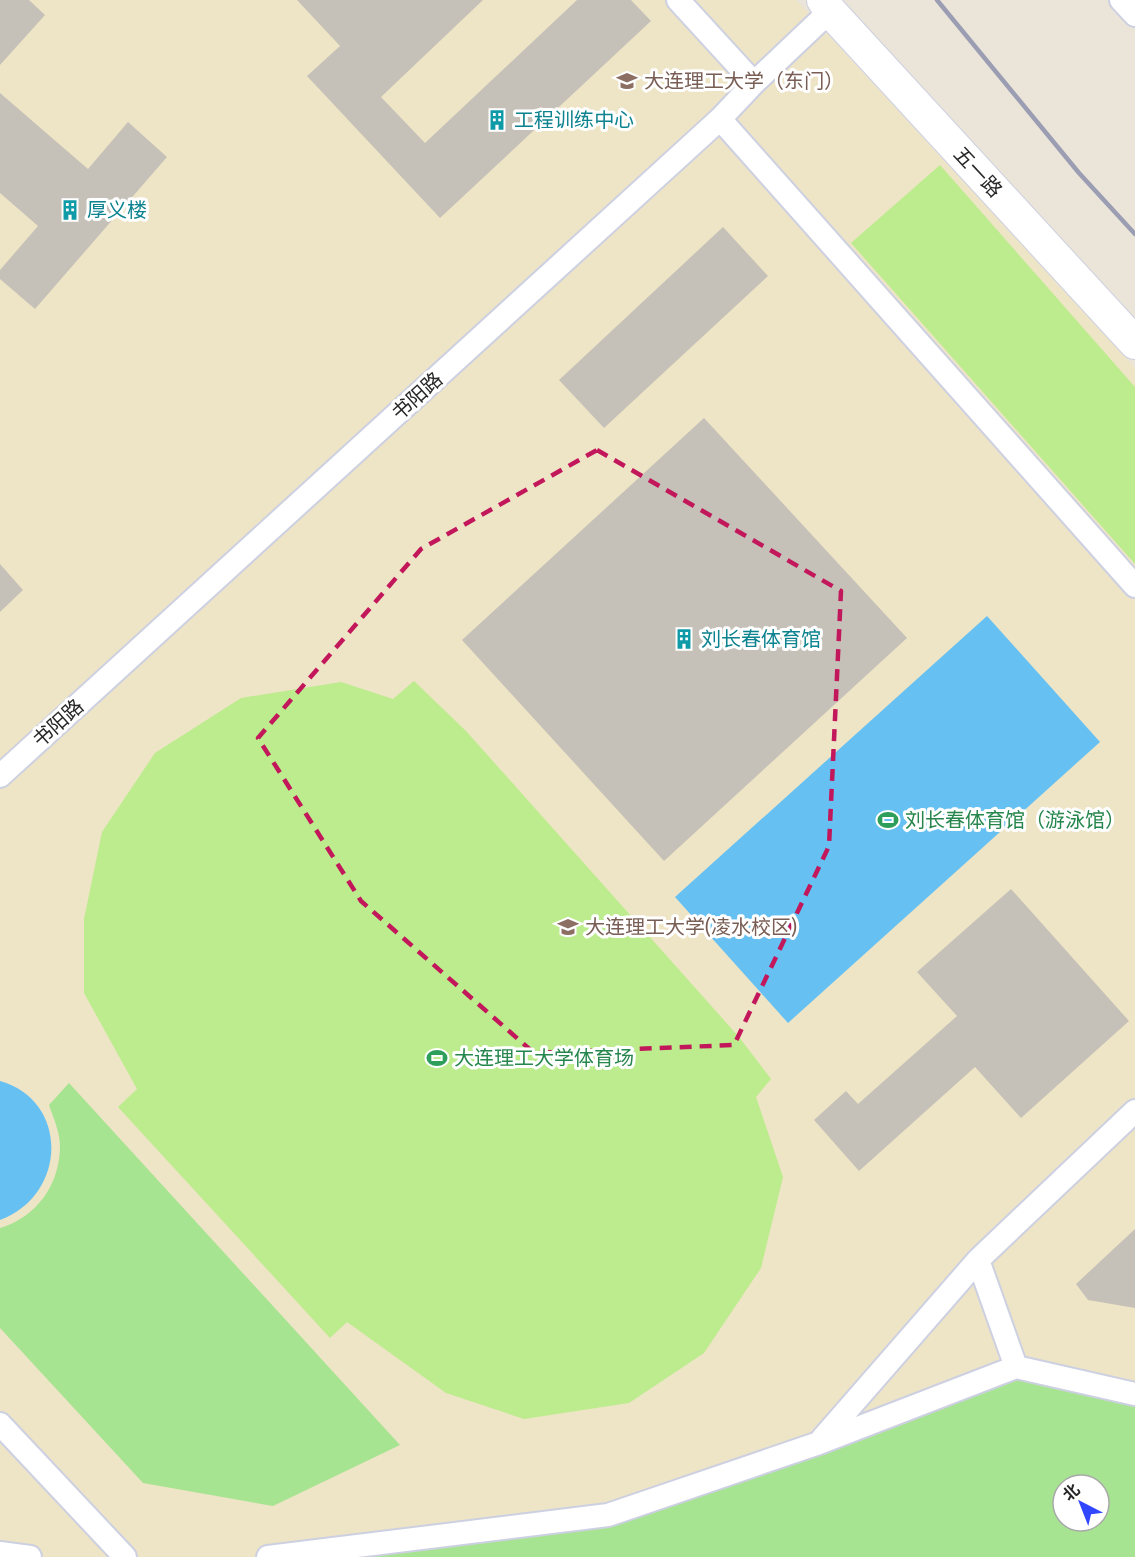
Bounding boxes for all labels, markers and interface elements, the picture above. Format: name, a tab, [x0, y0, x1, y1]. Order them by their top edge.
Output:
school or university icon: 大连理工大学（东门）	[615, 69, 639, 93]
place label: 大连理工大学（东门）	[644, 69, 844, 93]
building icon: 工程训练中心	[485, 108, 509, 132]
place label: 工程训练中心	[514, 108, 634, 132]
street label: 五一路	[949, 142, 1007, 202]
building icon: 厚义楼	[58, 198, 82, 222]
place label: 厚义楼	[87, 198, 147, 222]
street label: 书阳路	[387, 367, 447, 425]
building icon: 刘长春体育馆	[672, 627, 696, 651]
place label: 刘长春体育馆	[701, 627, 821, 651]
street label: 书阳路	[28, 694, 88, 752]
sports icon: 刘长春体育馆（游泳馆）	[876, 808, 900, 832]
place label: 刘长春体育馆（游泳馆）	[905, 808, 1125, 832]
school or university icon: 大连理工大学(凌水校区)	[556, 915, 580, 939]
place label: 大连理工大学(凌水校区)	[585, 915, 797, 939]
sports icon: 大连理工大学体育场	[425, 1046, 449, 1070]
place label: 大连理工大学体育场	[454, 1046, 634, 1070]
north arrow	[1051, 1473, 1111, 1533]
text: 北	[1059, 1480, 1084, 1505]

